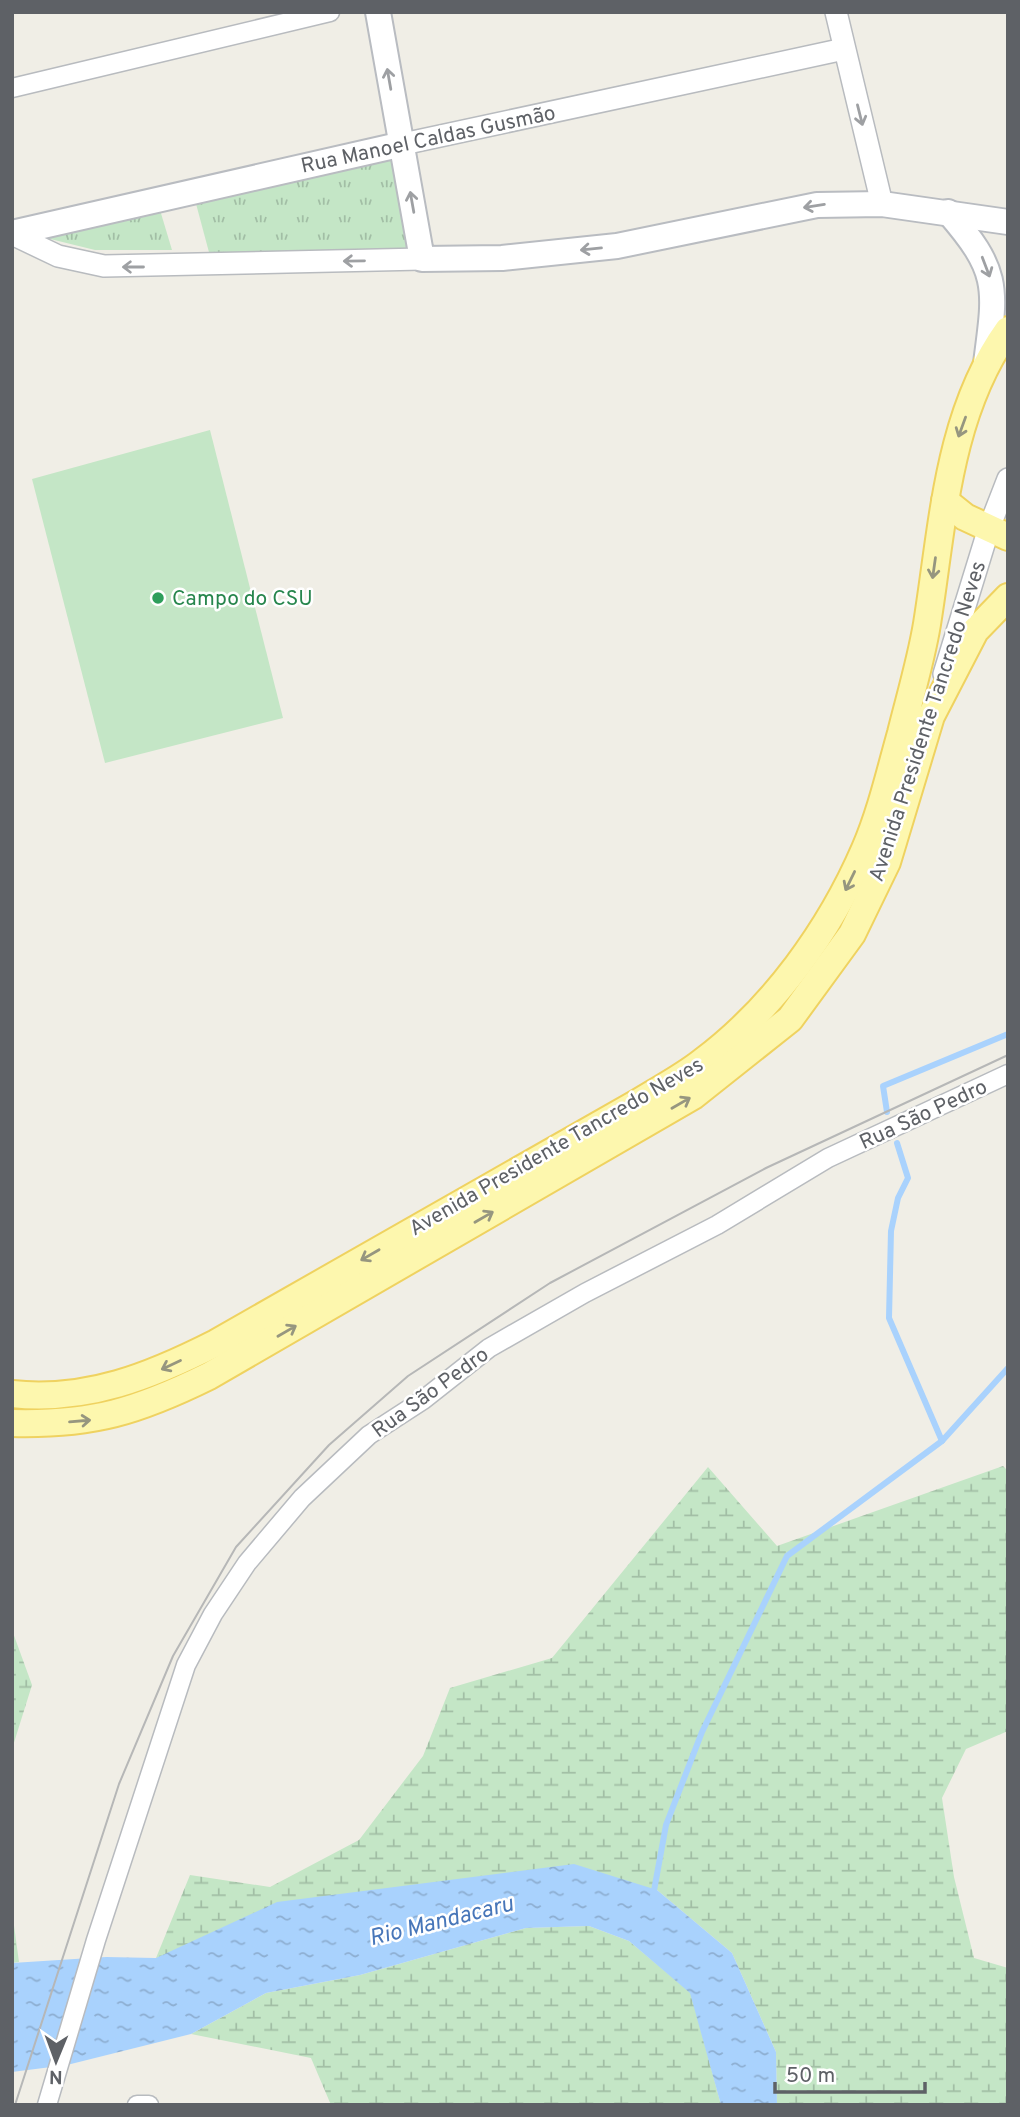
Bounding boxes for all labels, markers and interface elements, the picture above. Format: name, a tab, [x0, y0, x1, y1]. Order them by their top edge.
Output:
one-way arrow	[382, 68, 395, 90]
street label: Rua Manoel Caldas Gusmão	[299, 100, 558, 181]
one-way arrow	[854, 103, 867, 126]
one-way arrow	[405, 191, 418, 214]
one-way arrow	[803, 200, 826, 213]
one-way arrow	[580, 243, 603, 256]
one-way arrow	[343, 254, 366, 267]
one-way arrow	[981, 256, 994, 278]
one-way arrow	[122, 260, 145, 274]
one-way arrow	[955, 416, 967, 438]
one-way arrow	[927, 556, 940, 579]
street label: Avenida Presidente Tancredo Neves	[864, 558, 993, 885]
place label: Campo do CSU	[172, 586, 313, 613]
marker: Campo do CSU	[150, 590, 166, 606]
one-way arrow	[842, 870, 856, 891]
street label: Avenida Presidente Tancredo Neves	[405, 1052, 709, 1243]
street label: Rua São Pedro	[855, 1074, 992, 1157]
one-way arrow	[671, 1096, 691, 1110]
one-way arrow	[474, 1210, 494, 1224]
one-way arrow	[361, 1248, 381, 1262]
one-way arrow	[277, 1324, 297, 1338]
street label: Rua São Pedro	[367, 1342, 495, 1445]
one-way arrow	[161, 1359, 182, 1372]
one-way arrow	[69, 1414, 91, 1427]
water label: Rio Mandacaru	[367, 1890, 517, 1954]
north arrow	[21, 2026, 91, 2096]
scale bar	[775, 2050, 926, 2094]
text: 50 m	[786, 2063, 835, 2090]
text: N	[49, 2064, 63, 2088]

